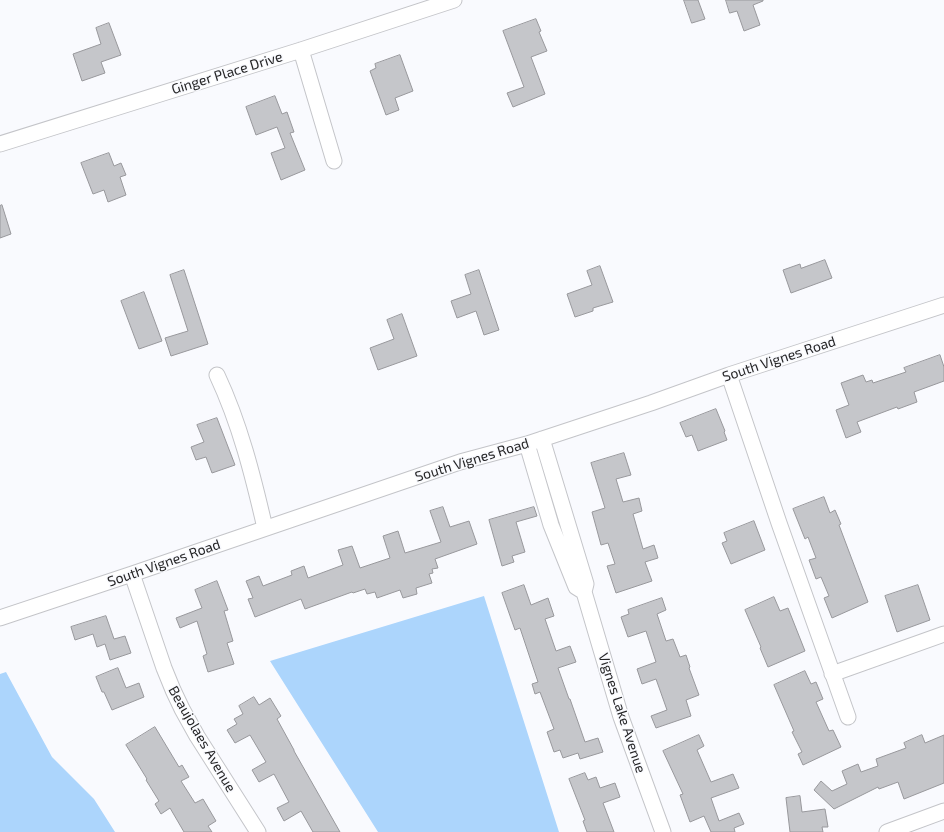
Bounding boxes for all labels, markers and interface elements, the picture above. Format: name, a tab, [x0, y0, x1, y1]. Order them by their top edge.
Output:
street label: Ginger Place Drive	[169, 48, 285, 98]
street label: South Vignes Road	[720, 333, 838, 385]
street label: South Vignes Road	[413, 435, 531, 485]
street label: South Vignes Road	[105, 536, 223, 590]
street label: Vignes Lake Avenue	[595, 651, 649, 775]
street label: Beaujolaes Avenue	[165, 683, 239, 795]

